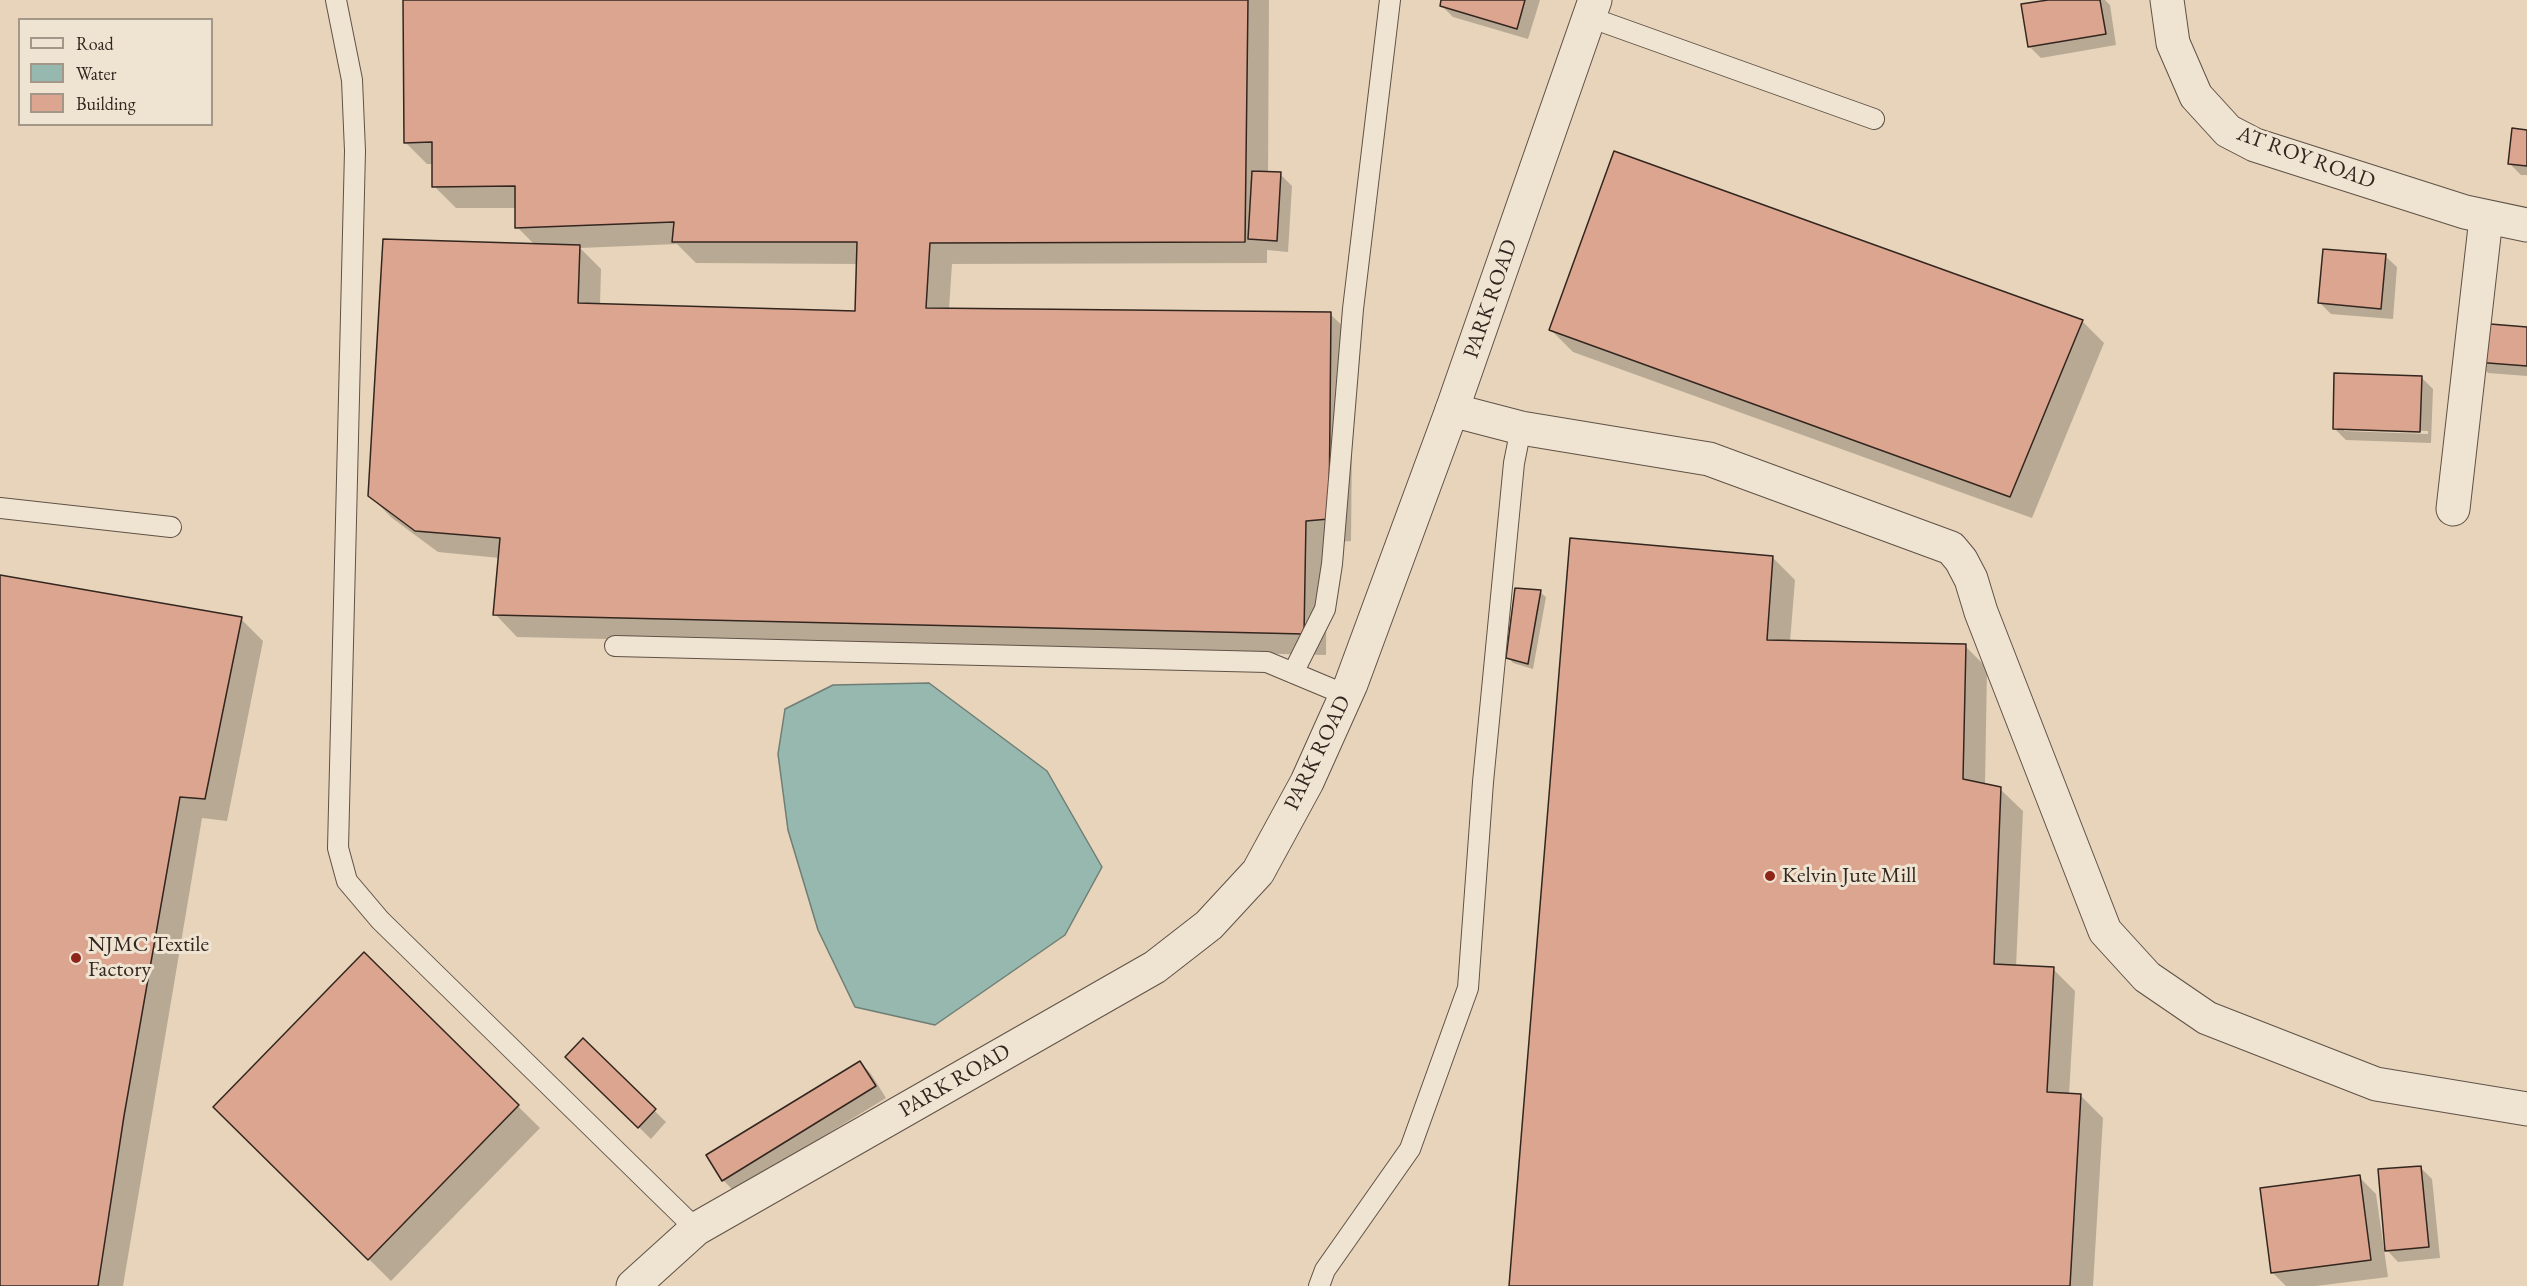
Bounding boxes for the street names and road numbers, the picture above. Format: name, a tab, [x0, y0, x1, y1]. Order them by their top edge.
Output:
street label: AT ROY ROAD	[2233, 121, 2379, 195]
street label: PARK ROAD	[1458, 236, 1524, 362]
street label: PARK ROAD	[1279, 691, 1357, 815]
street label: PARK ROAD	[895, 1039, 1015, 1123]

